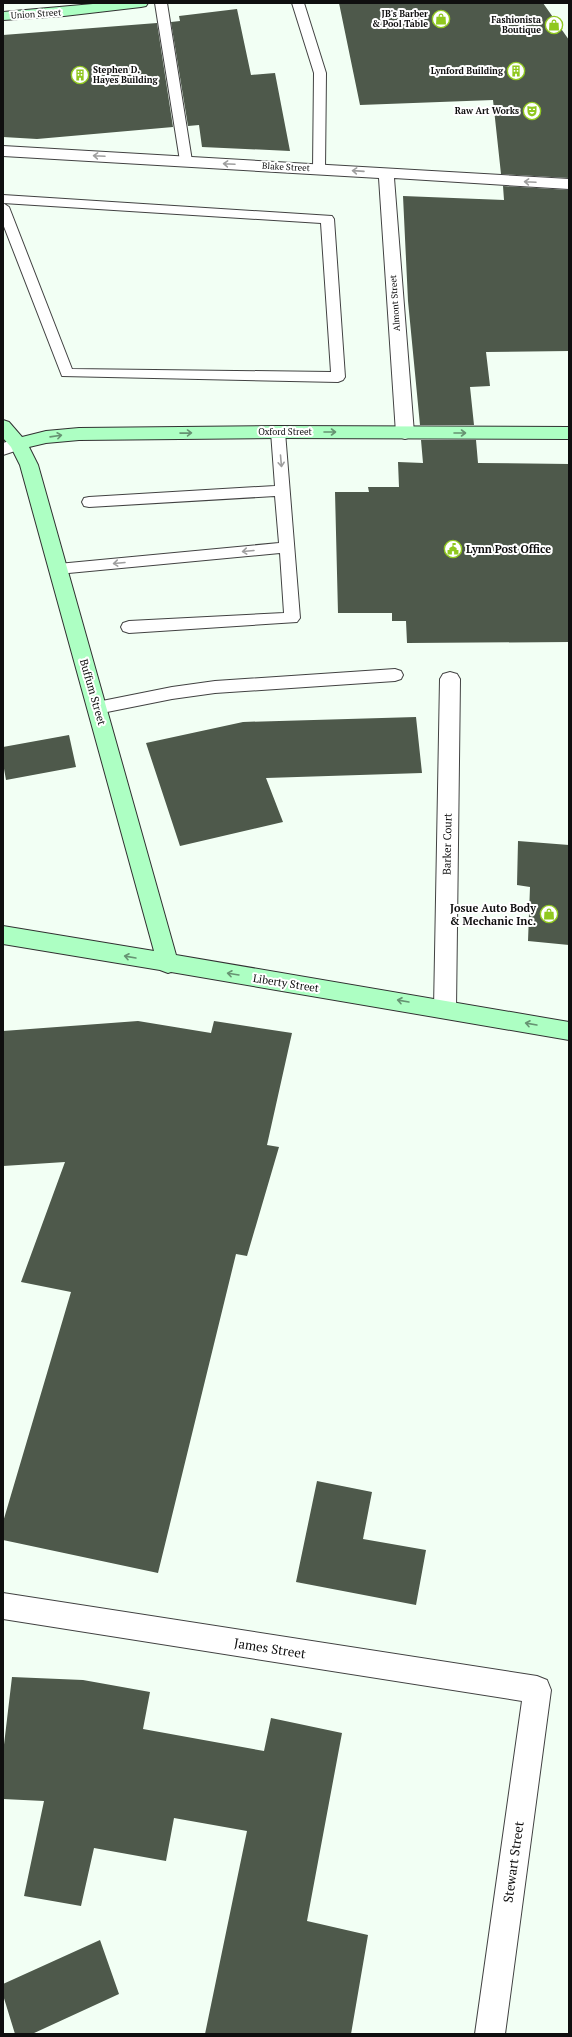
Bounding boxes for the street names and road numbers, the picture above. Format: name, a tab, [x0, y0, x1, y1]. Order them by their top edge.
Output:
street label: Union Street	[10, 6, 62, 22]
street label: Blake Street	[262, 160, 311, 174]
street label: Almont Street	[387, 274, 403, 332]
street label: Oxford Street	[258, 426, 313, 438]
street label: Buffum Street	[77, 657, 109, 727]
street label: Barker Court	[439, 813, 455, 875]
street label: Liberty Street	[252, 971, 320, 995]
street label: James Street	[233, 1633, 307, 1663]
street label: Stewart Street	[498, 1820, 528, 1904]

